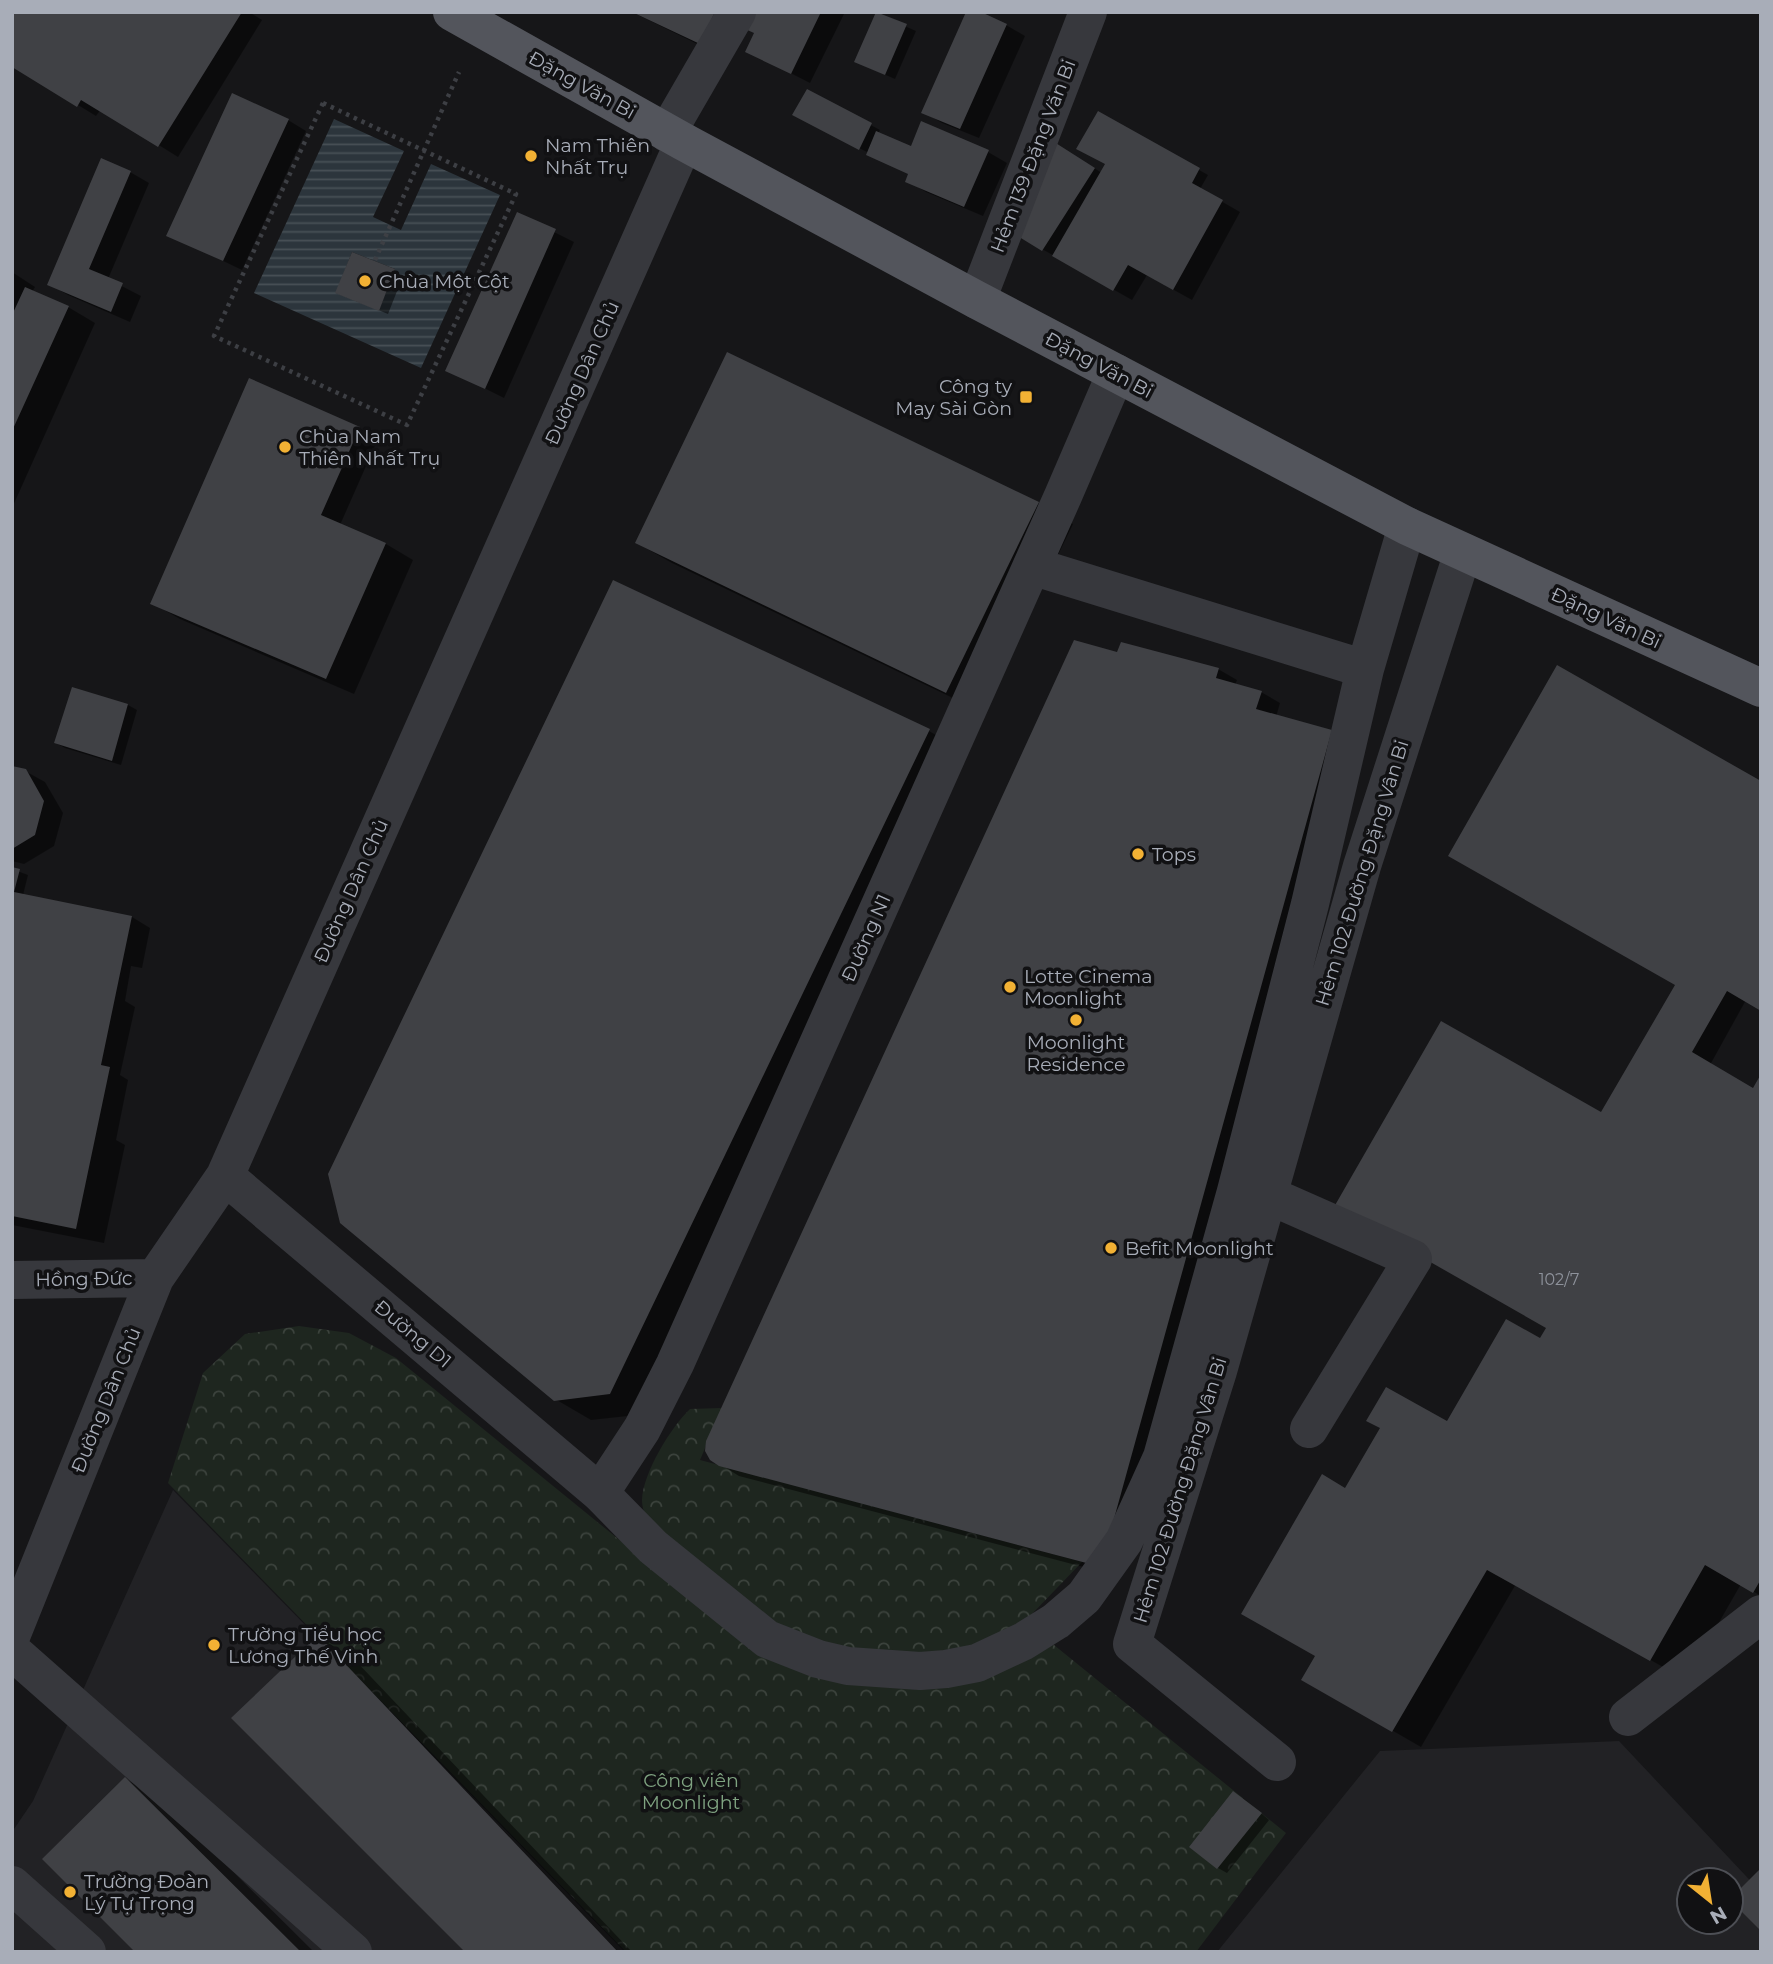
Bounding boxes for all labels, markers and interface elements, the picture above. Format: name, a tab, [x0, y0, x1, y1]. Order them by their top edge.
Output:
street label: Đặng Văn Bi	[525, 46, 639, 124]
street label: Hẻm 139 Đặng Văn Bi	[986, 56, 1080, 256]
place label: Nam Thiên Nhất Trụ	[545, 134, 650, 179]
marker: Nam Thiên Nhất Trụ	[523, 148, 539, 164]
place label: Chùa Một Cột	[379, 270, 510, 293]
marker: Chùa Một Cột	[357, 273, 373, 289]
street label: Đường Dân Chủ	[540, 298, 624, 448]
street label: Đặng Văn Bi	[1041, 327, 1157, 403]
place label: Công ty May Sài Gòn	[895, 375, 1013, 420]
marker: Công ty May Sài Gòn	[1018, 389, 1034, 405]
place label: Chùa Nam Thiên Nhất Trụ	[299, 425, 440, 470]
marker: Chùa Nam Thiên Nhất Trụ	[277, 439, 293, 455]
street label: Đặng Văn Bi	[1547, 583, 1665, 653]
street label: Hẻm 102 Đường Đặng Vân Bi	[1311, 737, 1413, 1009]
street label: Đường Dân Chủ	[309, 816, 393, 966]
place label: Tops	[1152, 843, 1196, 866]
marker: Tops	[1130, 846, 1146, 862]
street label: Đường N1	[837, 891, 895, 985]
place label: Lotte Cinema Moonlight	[1024, 965, 1153, 1010]
marker: Lotte Cinema Moonlight	[1002, 979, 1018, 995]
marker: Moonlight Residence	[1068, 1012, 1084, 1028]
place label: Moonlight Residence	[1027, 1031, 1126, 1076]
place label: Befit Moonlight	[1125, 1237, 1274, 1260]
marker: Befit Moonlight	[1103, 1240, 1119, 1256]
street label: Hồng Đức	[35, 1267, 133, 1291]
house number: 102/7	[1539, 1270, 1579, 1289]
street label: Đường D1	[370, 1295, 456, 1373]
street label: Đường Dân Chủ	[66, 1324, 146, 1476]
street label: Hẻm 102 Đường Đặng Vân Bi	[1129, 1354, 1231, 1626]
place label: Trường Tiểu học Lương Thế Vinh	[228, 1623, 382, 1668]
marker: Trường Tiểu học Lương Thế Vinh	[206, 1637, 222, 1653]
park label: Công viên Moonlight	[642, 1769, 741, 1814]
north arrow	[1675, 1866, 1745, 1936]
place label: Trường Đoàn Lý Tự Trọng	[84, 1870, 209, 1915]
marker: Trường Đoàn Lý Tự Trọng	[62, 1884, 78, 1900]
text: N	[1706, 1901, 1731, 1929]

